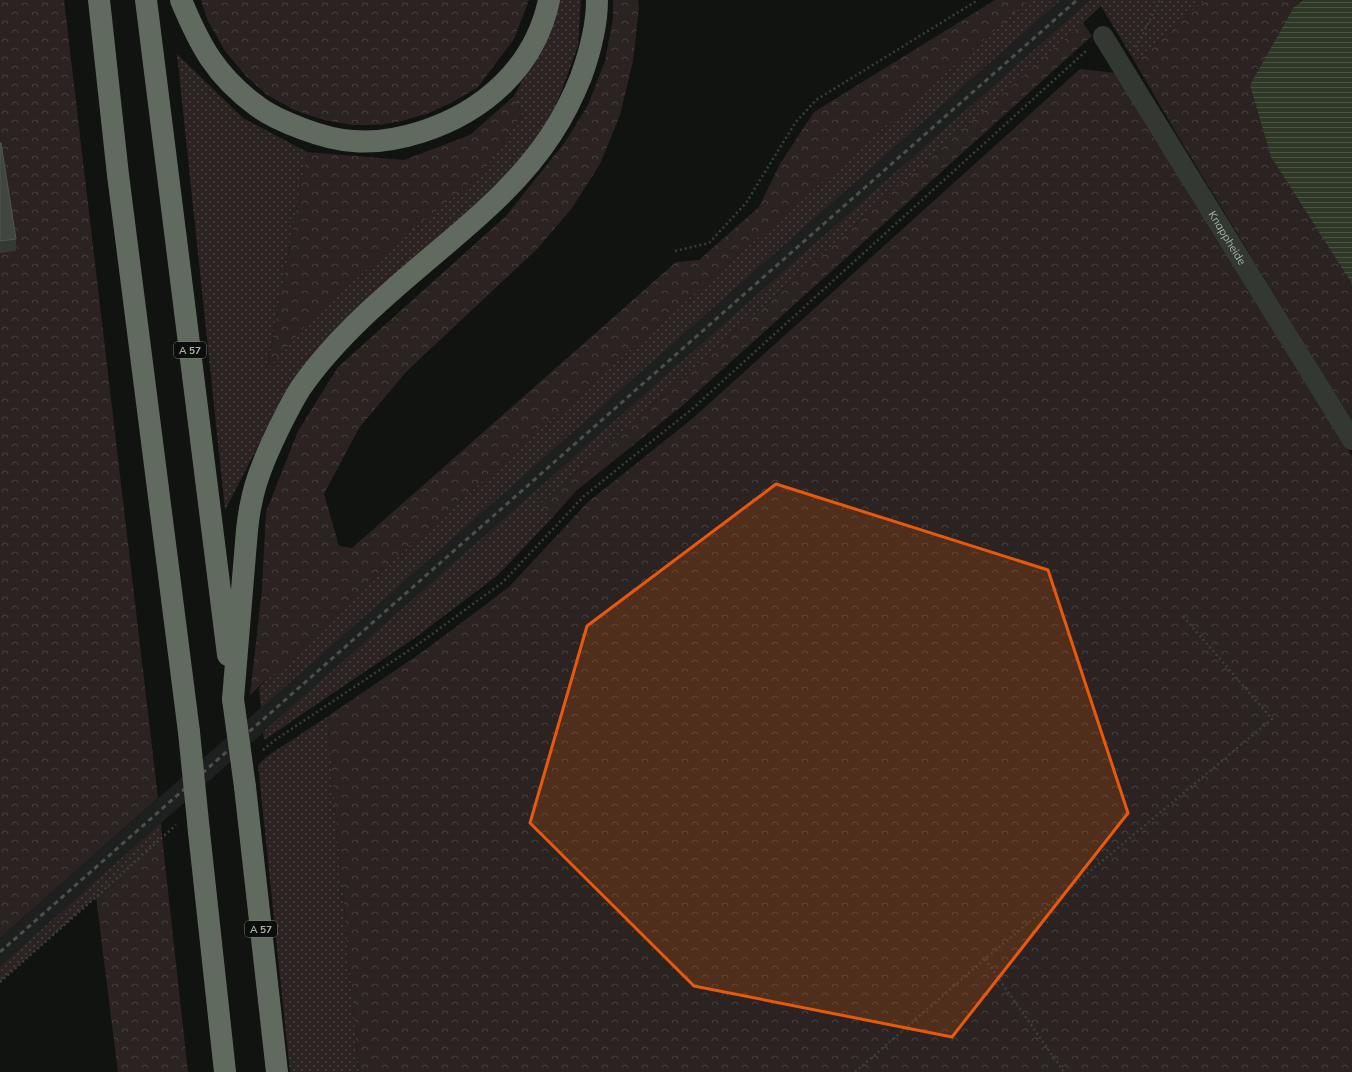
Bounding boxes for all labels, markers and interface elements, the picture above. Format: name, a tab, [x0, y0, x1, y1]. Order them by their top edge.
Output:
street label: Knappheide	[1205, 208, 1249, 267]
road number: A 57	[174, 342, 206, 358]
road number: A 57	[245, 921, 277, 937]

